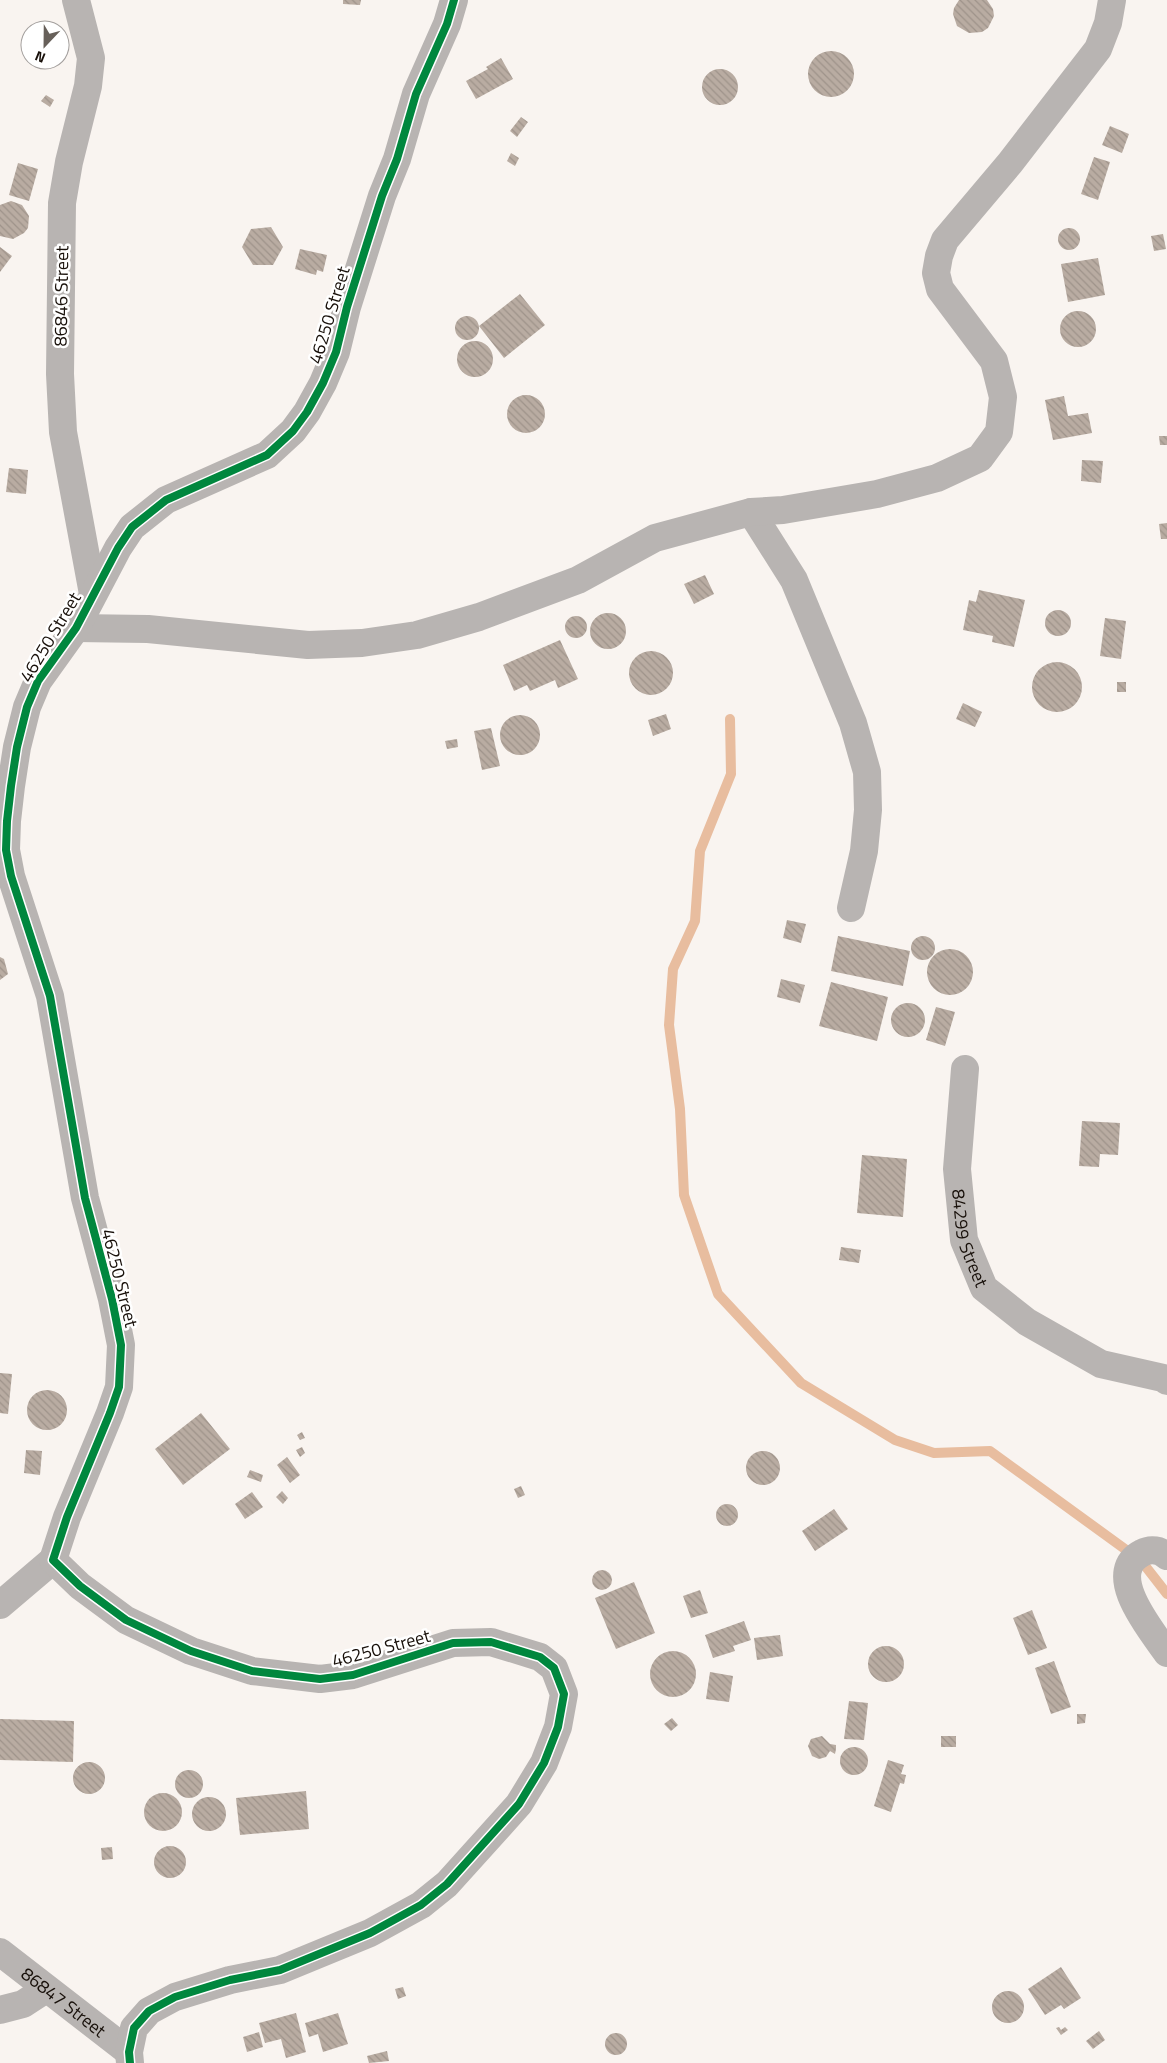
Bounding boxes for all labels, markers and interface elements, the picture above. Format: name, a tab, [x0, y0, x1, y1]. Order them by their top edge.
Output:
north arrow	[20, 20, 70, 70]
text: N	[32, 46, 48, 69]
street label: 86846 Street	[47, 245, 75, 347]
street label: 46250 Street	[301, 262, 357, 367]
street label: 46250 Street	[12, 586, 88, 687]
street label: 84299 Street	[946, 1188, 996, 1292]
street label: 46250 Street	[95, 1226, 145, 1331]
street label: 46250 Street	[329, 1622, 434, 1674]
street label: 86847 Street	[16, 1960, 113, 2044]

